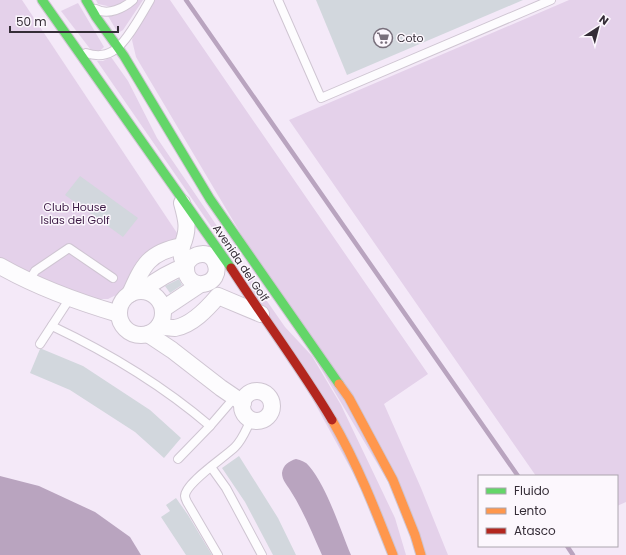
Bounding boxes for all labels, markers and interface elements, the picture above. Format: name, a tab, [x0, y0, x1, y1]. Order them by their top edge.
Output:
scale bar	[10, 8, 118, 34]
north arrow	[578, 8, 618, 48]
text: N	[596, 11, 612, 29]
text: 50 m	[16, 13, 47, 30]
supermarket icon: Coto	[372, 27, 394, 49]
place label: Coto	[397, 30, 424, 46]
park label: Club House Islas del Golf	[40, 199, 110, 228]
street label: Avenida del Golf	[209, 221, 273, 305]
legend	[478, 475, 618, 547]
text: Fluido	[514, 482, 550, 499]
text: Lento	[514, 502, 547, 519]
text: Atasco	[514, 522, 556, 539]

